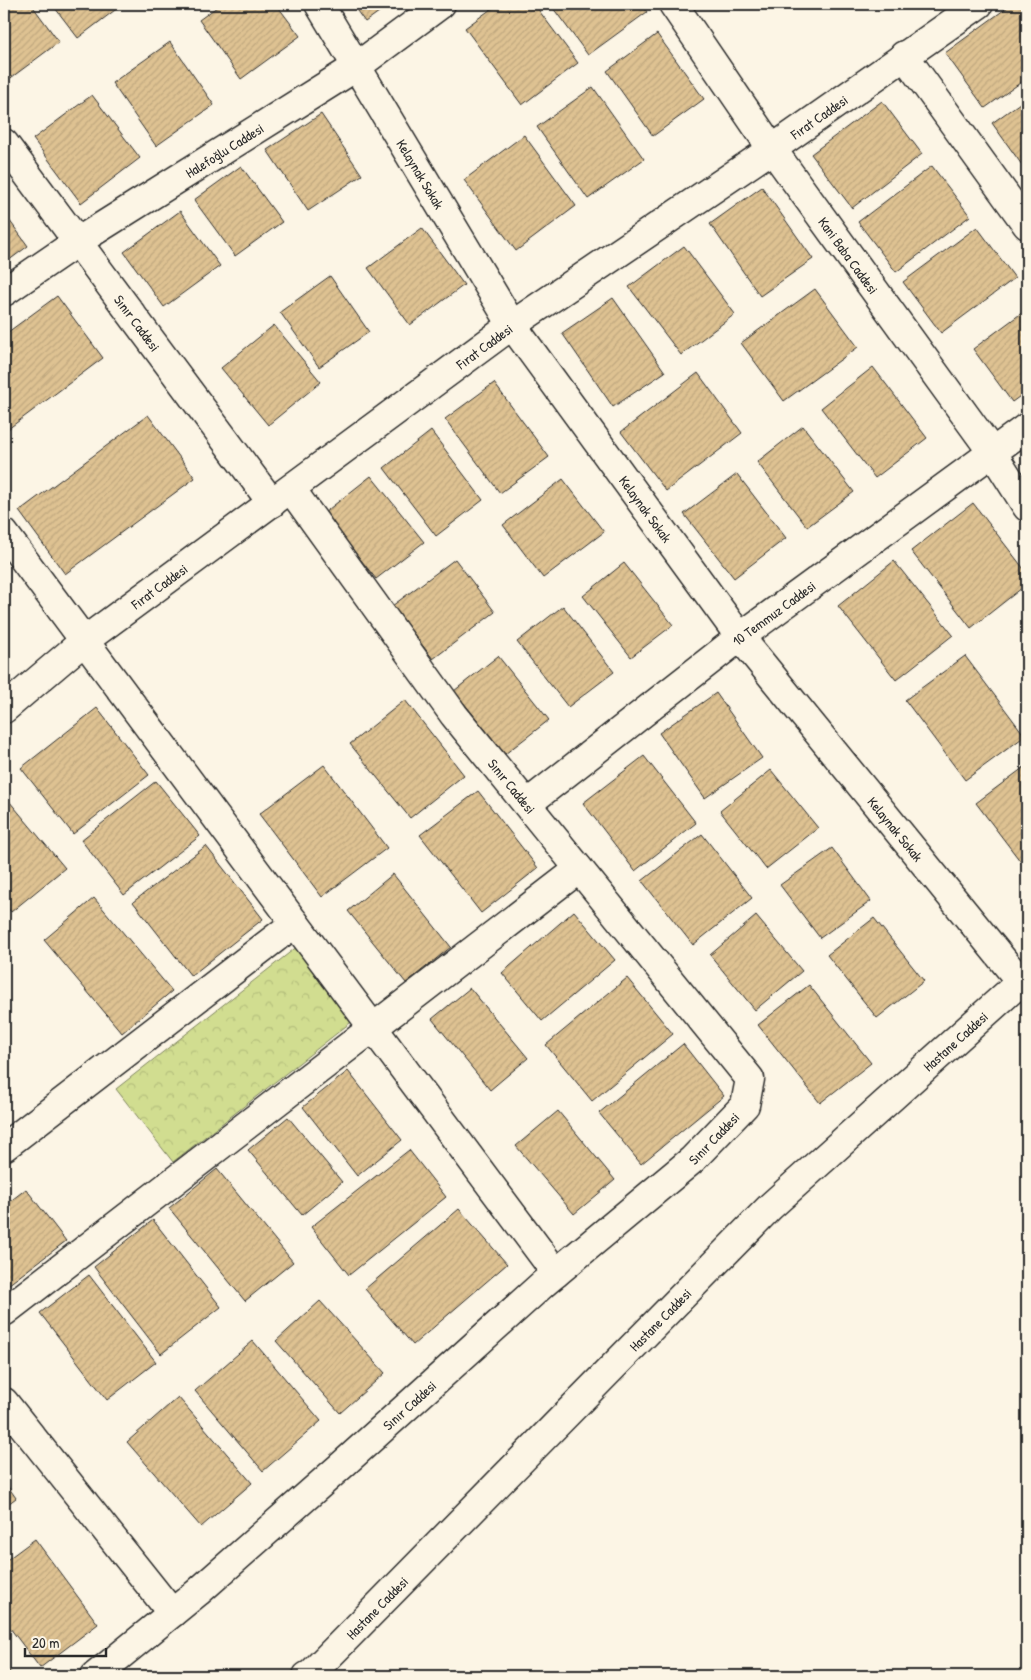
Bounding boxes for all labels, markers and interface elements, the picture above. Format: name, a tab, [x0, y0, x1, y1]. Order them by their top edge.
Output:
street label: Fırat Caddesi	[786, 90, 851, 143]
street label: Halefoğlu Caddesi	[181, 118, 267, 182]
street label: Kelaynak Sokak	[393, 135, 449, 212]
street label: Kani Baba Caddesi	[815, 213, 883, 297]
street label: Sınır Caddesi	[110, 291, 165, 355]
street label: Fırat Caddesi	[451, 319, 516, 374]
street label: Kelaynak Sokak	[615, 471, 677, 546]
street label: Fırat Caddesi	[126, 559, 191, 613]
street label: 10 Temmuz Caddesi	[728, 576, 819, 649]
street label: Sınır Caddesi	[484, 754, 540, 818]
street label: Kelaynak Sokak	[864, 792, 928, 865]
street label: Hastane Caddesi	[918, 1007, 991, 1075]
street label: Sınır Caddesi	[684, 1108, 743, 1168]
street label: Hastane Caddesi	[625, 1284, 695, 1355]
street label: Sınır Caddesi	[378, 1376, 440, 1434]
street label: Hastane Caddesi	[341, 1572, 412, 1643]
scale bar	[25, 1625, 106, 1657]
text: 20 m	[32, 1632, 59, 1653]

